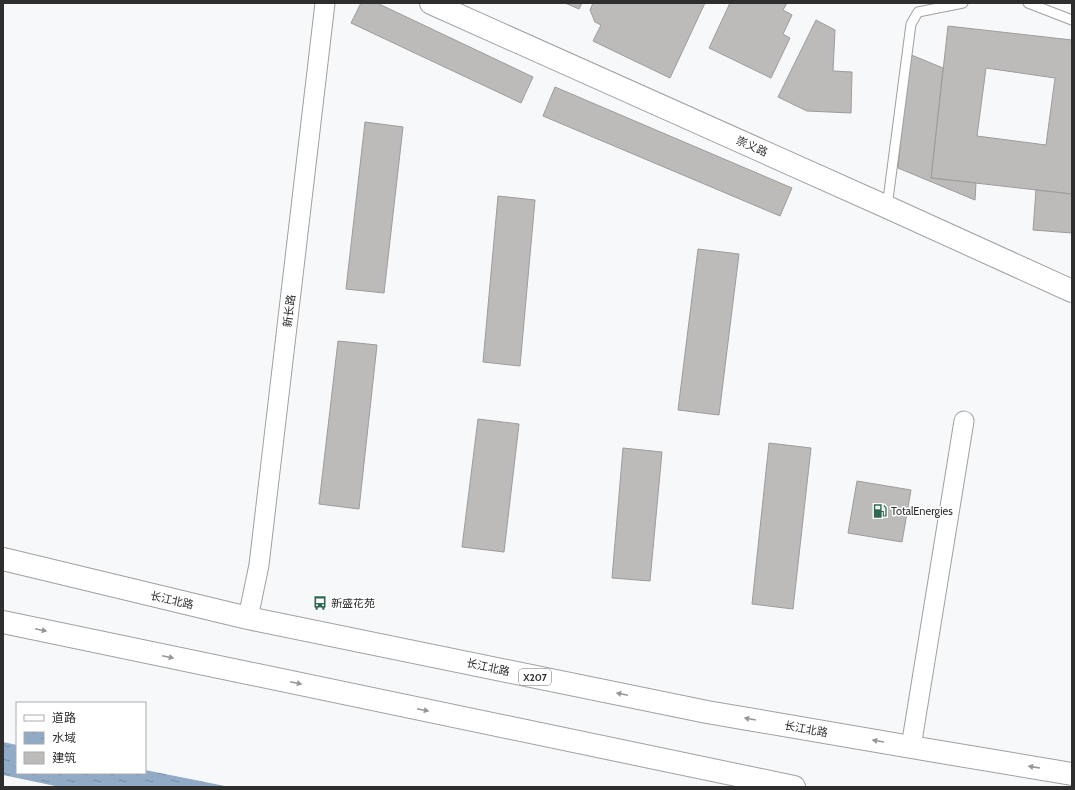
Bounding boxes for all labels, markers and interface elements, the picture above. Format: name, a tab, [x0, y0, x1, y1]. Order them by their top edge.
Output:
street label: 崇义路	[734, 133, 770, 159]
street label: 新长路	[280, 294, 298, 328]
fuel station icon: TotalEnergies	[872, 503, 888, 519]
place label: TotalEnergies	[891, 504, 953, 518]
street label: 长江北路	[149, 588, 195, 612]
bus stop icon: 新盛花苑	[312, 595, 328, 611]
place label: 新盛花苑	[331, 596, 375, 610]
one-way arrow	[35, 628, 47, 634]
one-way arrow	[162, 654, 175, 660]
street label: 长江北路	[465, 656, 511, 678]
road number: X207	[519, 669, 551, 685]
one-way arrow	[290, 681, 302, 687]
one-way arrow	[616, 691, 628, 697]
legend	[16, 702, 146, 774]
one-way arrow	[417, 707, 429, 713]
text: 道路	[52, 710, 76, 725]
one-way arrow	[743, 716, 756, 722]
street label: 长江北路	[783, 718, 829, 740]
text: 水域	[52, 730, 76, 745]
one-way arrow	[872, 738, 884, 744]
text: 建筑	[52, 750, 76, 765]
one-way arrow	[1027, 764, 1040, 770]

